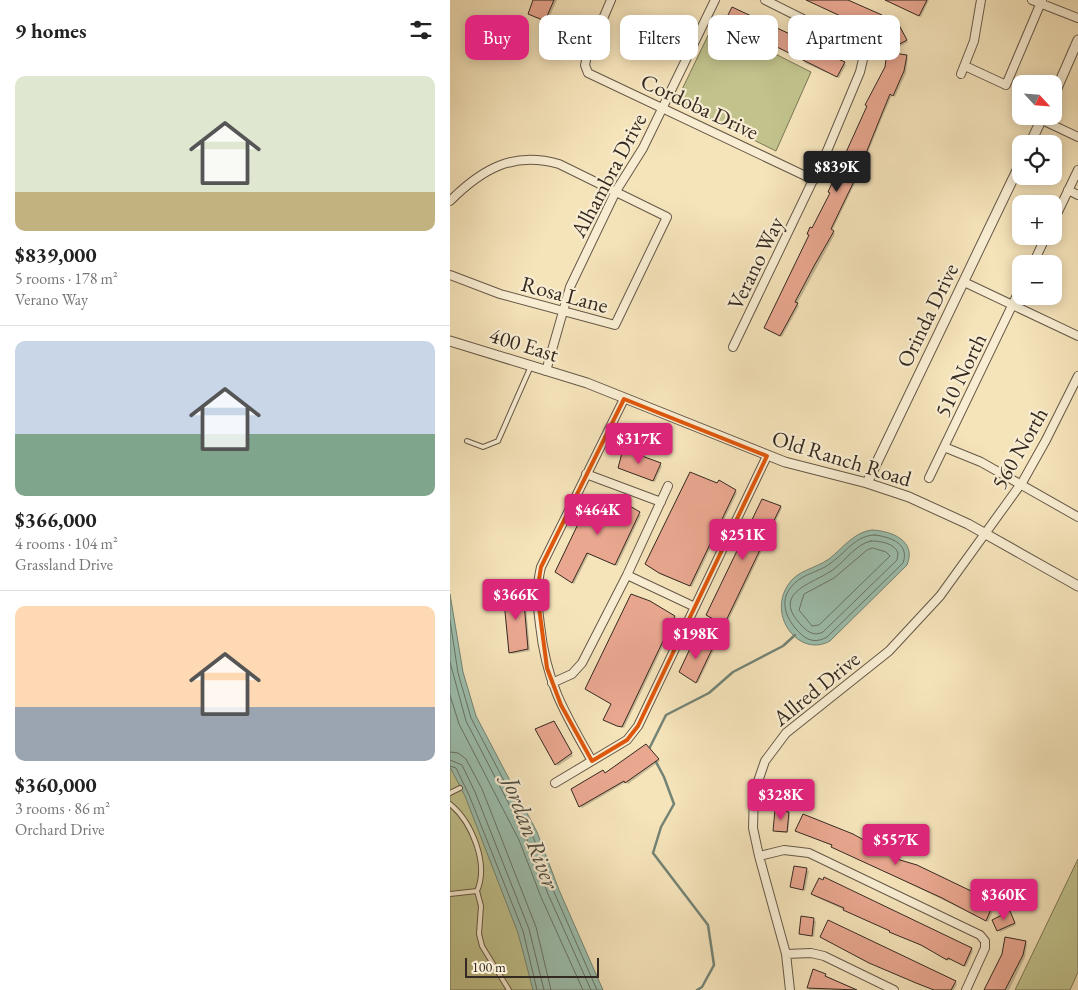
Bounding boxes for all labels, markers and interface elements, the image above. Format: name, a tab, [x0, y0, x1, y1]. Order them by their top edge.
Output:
chip: Buy	[465, 15, 529, 60]
chip: Rent	[539, 15, 610, 60]
chip: Filters	[620, 15, 698, 60]
chip: New	[708, 15, 778, 60]
chip: Apartment	[788, 15, 900, 60]
icon: filters	[407, 16, 435, 44]
text: 9 homes	[15, 17, 87, 44]
street label: Cordoba Drive	[636, 66, 764, 147]
north arrow	[1012, 75, 1062, 125]
map controls	[1012, 75, 1062, 305]
icon: home	[180, 108, 270, 198]
street label: Alhambra Drive	[563, 108, 654, 243]
button: locate	[1012, 135, 1062, 185]
pin: $839K	[802, 150, 872, 193]
text: $839K	[815, 156, 859, 177]
button: +	[1012, 195, 1062, 245]
street label: Verano Way	[720, 211, 791, 315]
text: $839,000	[15, 241, 97, 268]
button: −	[1012, 255, 1062, 305]
street label: Orinda Drive	[890, 258, 965, 372]
text: 5 rooms · 178 m²	[15, 268, 118, 289]
street label: Rosa Lane	[518, 269, 612, 320]
text: Verano Way	[15, 289, 88, 310]
street label: 400 East	[486, 320, 562, 369]
street label: 510 North	[928, 328, 993, 422]
icon: home	[180, 374, 270, 464]
street label: 560 North	[984, 402, 1054, 494]
pin: $317K	[604, 422, 674, 465]
street label: Old Ranch Road	[769, 423, 916, 494]
text: $317K	[617, 428, 661, 449]
pin: $464K	[563, 494, 633, 536]
text: $464K	[576, 499, 620, 520]
text: $366,000	[15, 506, 97, 533]
pin: $251K	[708, 518, 778, 561]
text: $251K	[721, 524, 765, 545]
text: 4 rooms · 104 m²	[15, 533, 118, 554]
text: Grassland Drive	[15, 554, 113, 575]
pin: $366K	[481, 578, 551, 621]
text: $366K	[494, 584, 538, 605]
pin: $198K	[661, 618, 731, 660]
text: $198K	[674, 623, 718, 644]
icon: home	[180, 639, 270, 729]
street label: Allred Drive	[766, 644, 866, 733]
water label: Jordan River	[494, 768, 568, 895]
text: $360,000	[15, 771, 97, 798]
pin: $328K	[746, 778, 816, 821]
text: $328K	[759, 784, 803, 805]
text: 3 rooms · 86 m²	[15, 798, 110, 819]
text: Orchard Drive	[15, 819, 105, 840]
pin: $557K	[861, 824, 931, 866]
text: $557K	[874, 829, 918, 850]
pin: $360K	[969, 878, 1039, 921]
text: $360K	[982, 884, 1026, 905]
scale bar	[465, 955, 599, 978]
text: 100 m	[472, 958, 506, 976]

